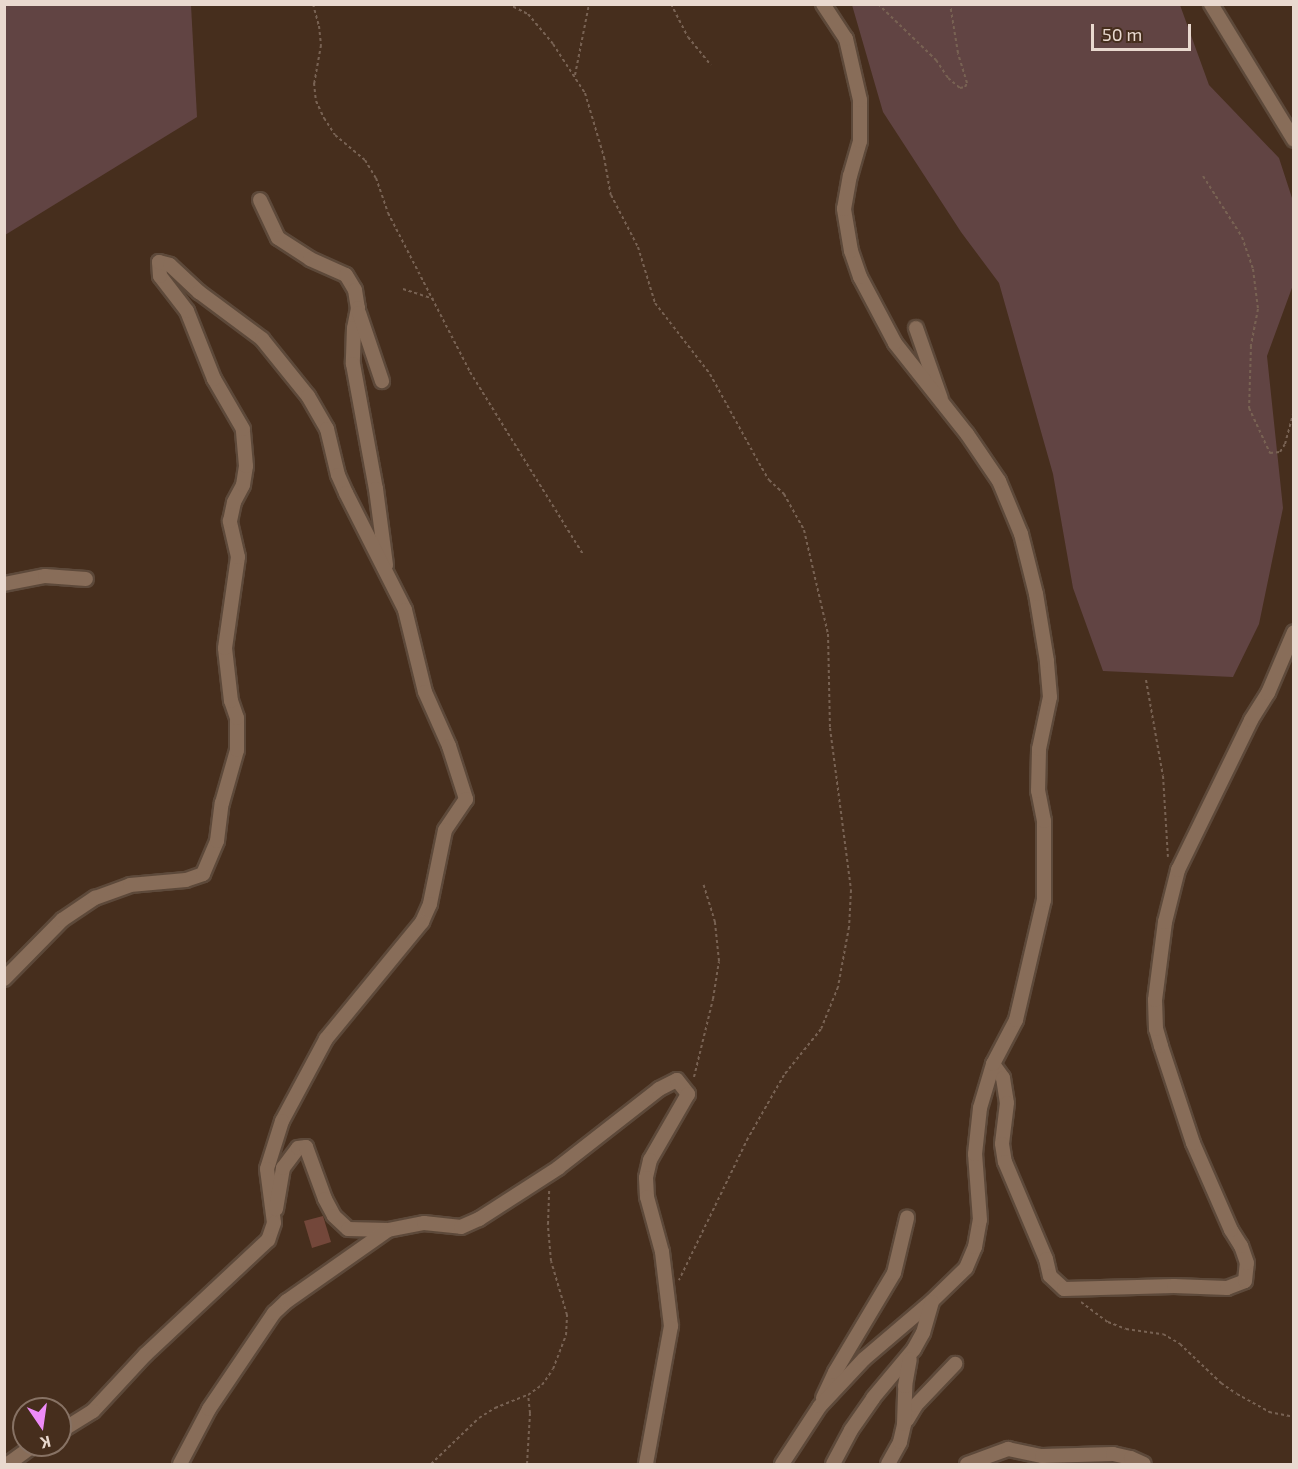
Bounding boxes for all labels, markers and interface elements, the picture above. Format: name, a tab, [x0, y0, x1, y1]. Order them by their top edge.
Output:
scale bar	[1094, 12, 1194, 50]
text: 50 m	[1102, 23, 1142, 45]
north arrow	[12, 1397, 72, 1457]
text: K	[39, 1433, 53, 1453]

